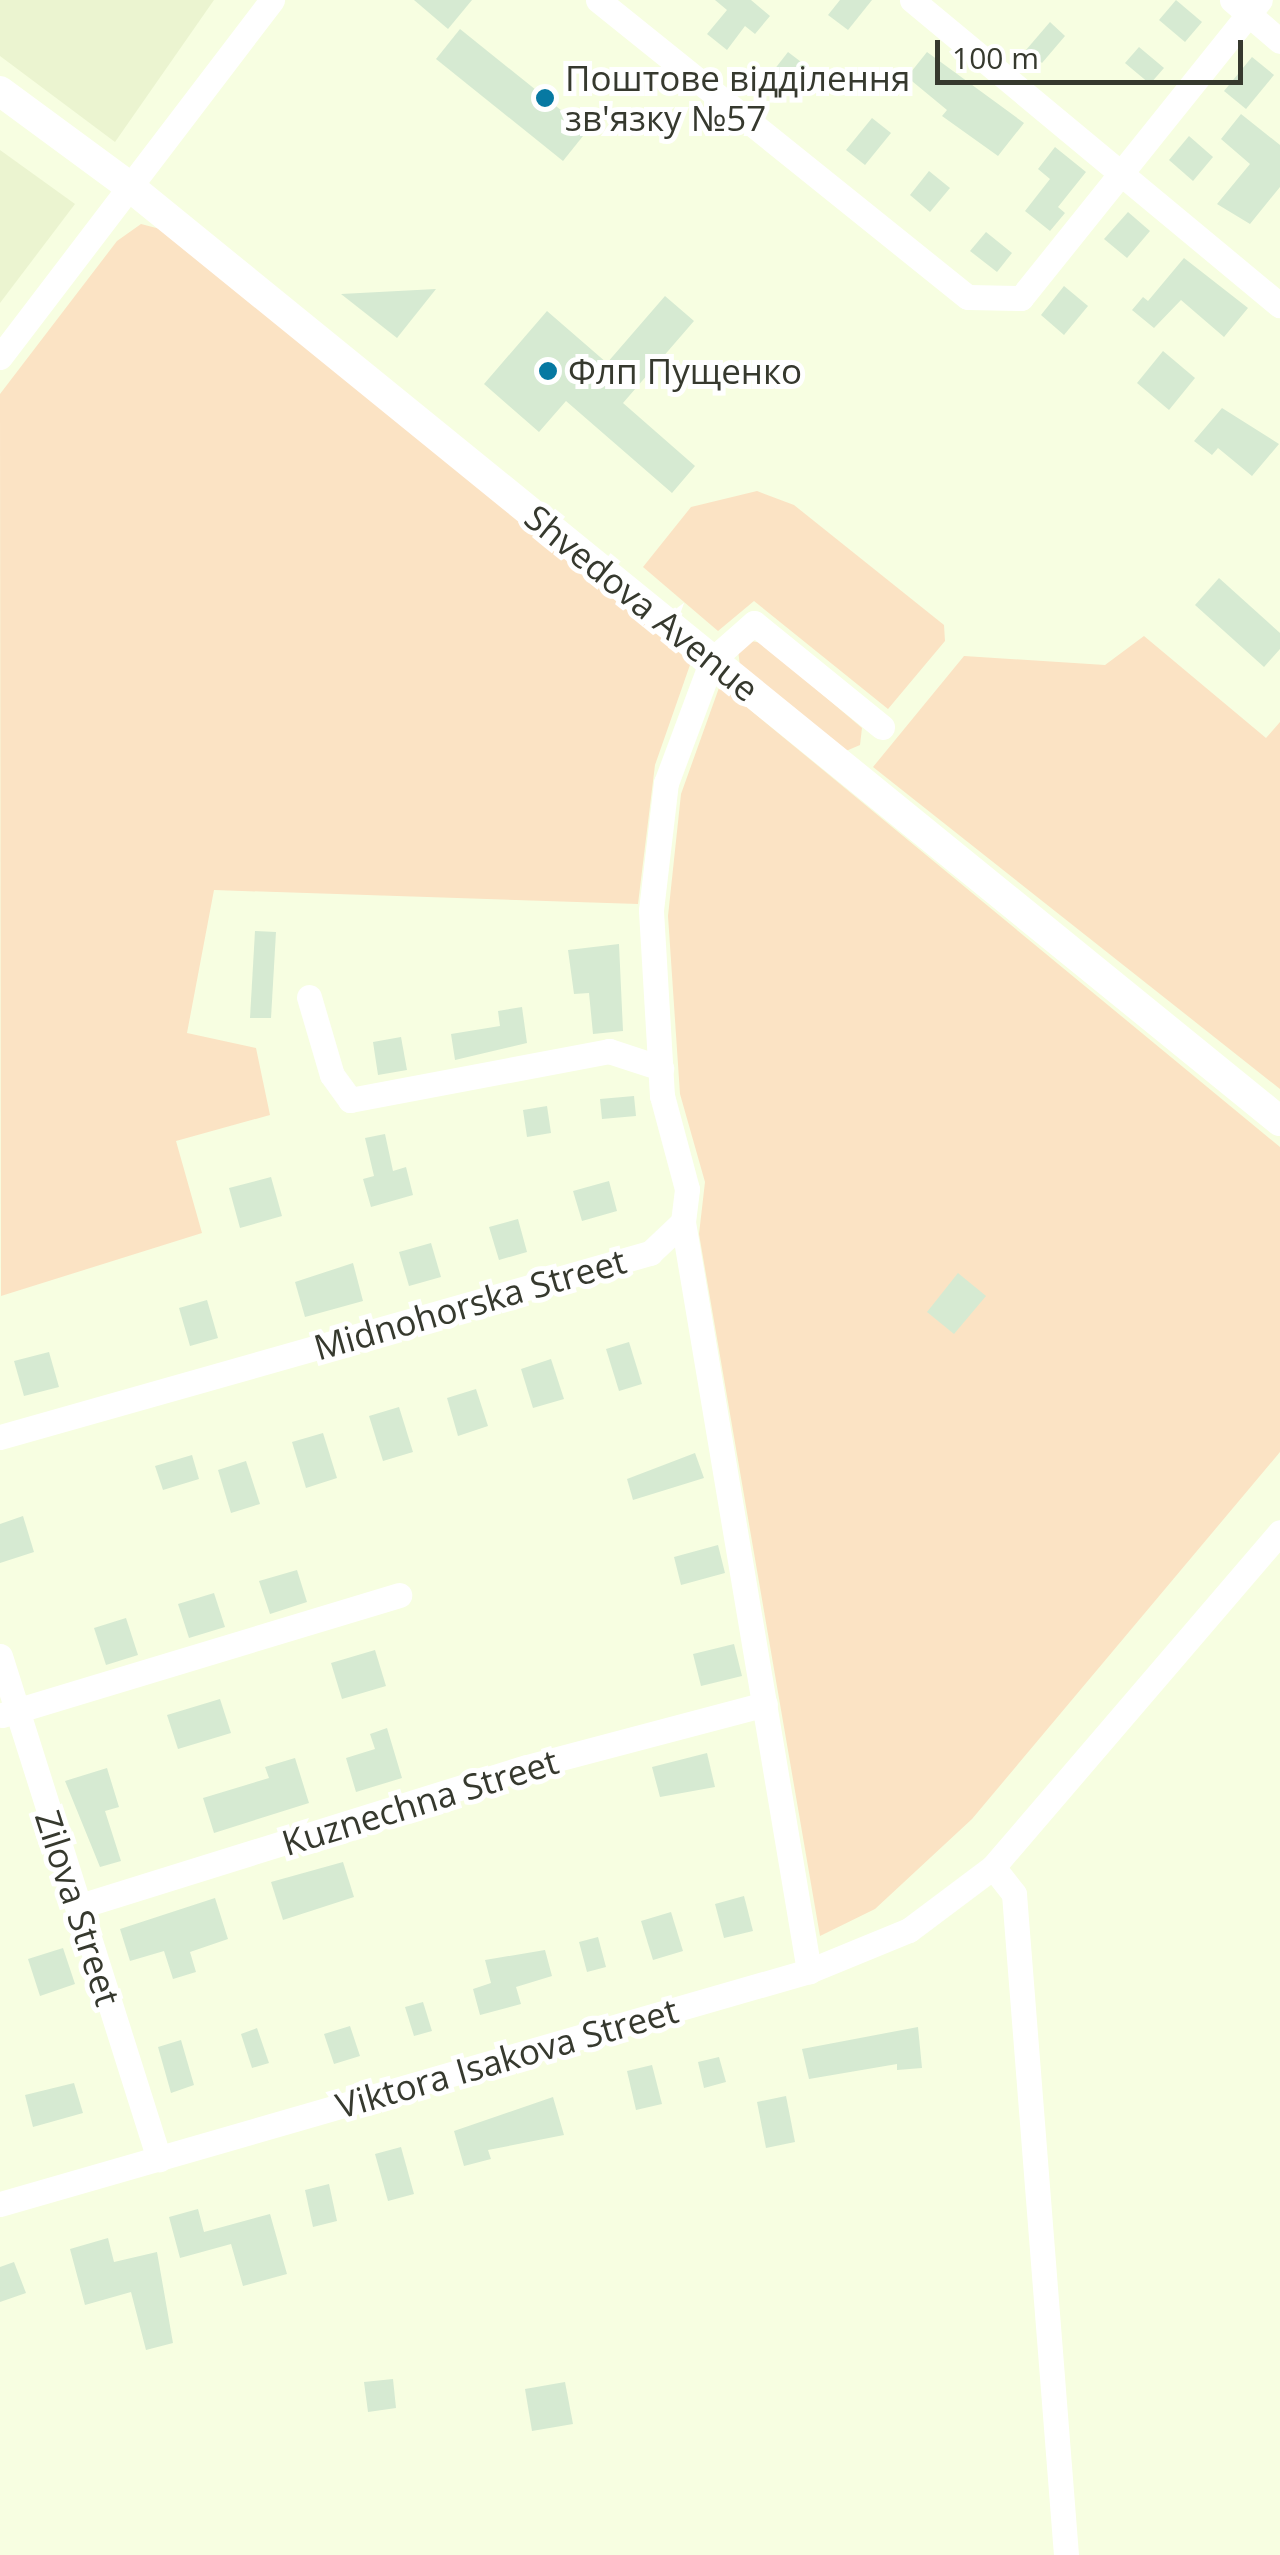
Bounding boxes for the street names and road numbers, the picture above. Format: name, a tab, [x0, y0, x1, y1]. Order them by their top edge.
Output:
street label: Shvedova Avenue	[517, 496, 767, 710]
street label: Midnohorska Street	[309, 1239, 631, 1369]
street label: Kuznechna Street	[277, 1740, 563, 1864]
street label: Zilova Street	[27, 1805, 129, 2011]
street label: Viktora Isakova Street	[331, 1989, 683, 2127]

